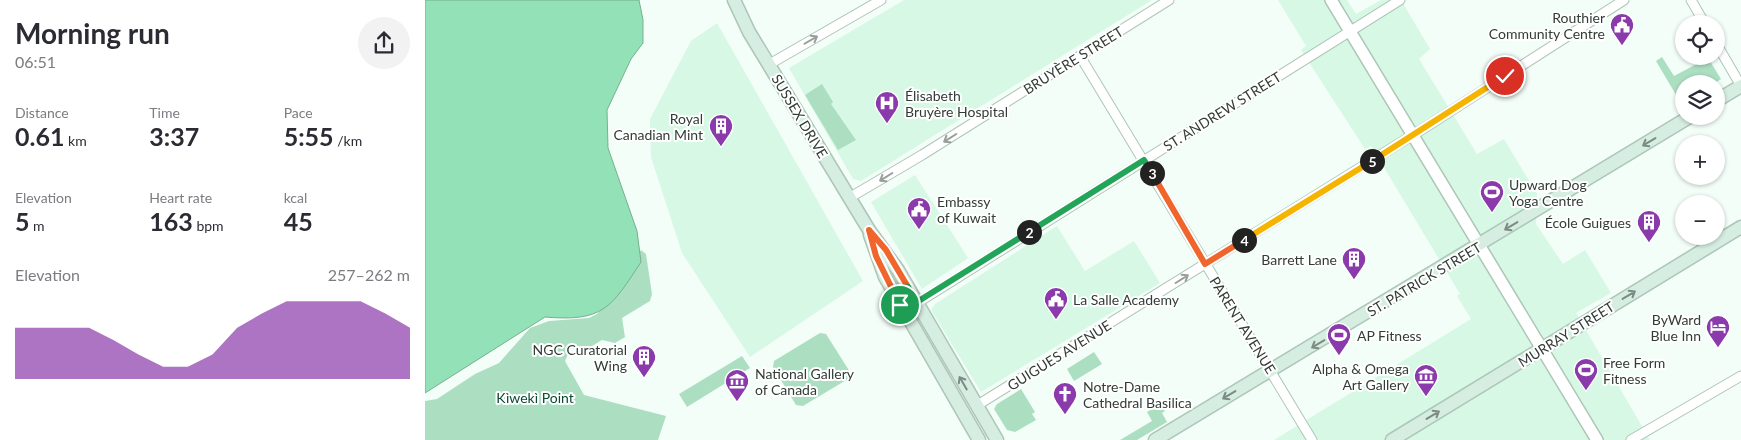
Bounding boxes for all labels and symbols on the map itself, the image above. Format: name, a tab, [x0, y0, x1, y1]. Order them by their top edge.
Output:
place label: Routhier Community Centre	[1489, 9, 1605, 42]
public building icon: Routhier Community Centre	[1609, 12, 1635, 46]
street label: BRUYÈRE STREET	[1020, 22, 1127, 98]
one-way arrow	[803, 35, 817, 45]
pin	[1484, 55, 1526, 97]
street label: ST. ANDREW STREET	[1160, 67, 1285, 154]
street label: SUSSEX DRIVE	[768, 71, 832, 161]
place label: Élisabeth Bruyère Hospital	[905, 87, 1008, 120]
hospital icon: Élisabeth Bruyère Hospital	[874, 90, 900, 124]
place label: Royal Canadian Mint	[613, 110, 703, 143]
building icon: Royal Canadian Mint	[708, 113, 734, 147]
one-way arrow	[943, 133, 957, 143]
one-way arrow	[1643, 137, 1657, 147]
pin: 5	[1359, 148, 1385, 174]
pin: 3	[1139, 160, 1165, 186]
one-way arrow	[879, 172, 893, 183]
place label: Upward Dog Yoga Centre	[1509, 176, 1587, 209]
sports icon: Upward Dog Yoga Centre	[1479, 179, 1505, 213]
place label: Embassy of Kuwait	[937, 193, 996, 226]
public building icon: Embassy of Kuwait	[906, 196, 932, 230]
building icon: École Guigues	[1636, 209, 1662, 243]
place label: École Guigues	[1545, 214, 1631, 231]
pin: 2	[1017, 220, 1041, 244]
one-way arrow	[1504, 222, 1518, 232]
pin: 4	[1231, 228, 1257, 252]
street label: ST. PATRICK STREET	[1364, 238, 1485, 320]
building icon: Barrett Lane	[1341, 246, 1367, 280]
place label: Barrett Lane	[1261, 251, 1337, 268]
one-way arrow	[1174, 273, 1188, 283]
street label: PARENT AVENUE	[1206, 273, 1280, 377]
pin	[879, 284, 921, 326]
public building icon: La Salle Academy	[1043, 286, 1069, 320]
one-way arrow	[1622, 290, 1636, 300]
place label: La Salle Academy	[1073, 291, 1180, 308]
street label: MURRAY STREET	[1515, 297, 1618, 370]
place label: ByWard Blue Inn	[1651, 311, 1701, 344]
hotel icon: ByWard Blue Inn	[1705, 314, 1731, 348]
street label: GUIGUES AVENUE	[1004, 316, 1114, 394]
sports icon: AP Fitness	[1326, 322, 1352, 356]
place label: AP Fitness	[1357, 327, 1422, 344]
one-way arrow	[1311, 339, 1325, 349]
place label: NGC Curatorial Wing	[533, 341, 627, 374]
building icon: NGC Curatorial Wing	[631, 344, 657, 378]
place label: Free Form Fitness	[1603, 354, 1665, 387]
sports icon: Free Form Fitness	[1573, 357, 1599, 391]
place label: Alpha & Omega Art Gallery	[1312, 360, 1410, 393]
museum icon: Alpha & Omega Art Gallery	[1413, 363, 1439, 397]
place label: National Gallery of Canada	[755, 365, 855, 398]
museum icon: National Gallery of Canada	[724, 368, 750, 402]
one-way arrow	[958, 376, 968, 391]
place label: Notre-Dame Cathedral Basilica	[1083, 378, 1192, 411]
church icon: Notre-Dame Cathedral Basilica	[1052, 381, 1078, 415]
park label: Kìwekì Point	[496, 389, 574, 406]
one-way arrow	[1222, 390, 1236, 400]
one-way arrow	[1426, 409, 1440, 419]

